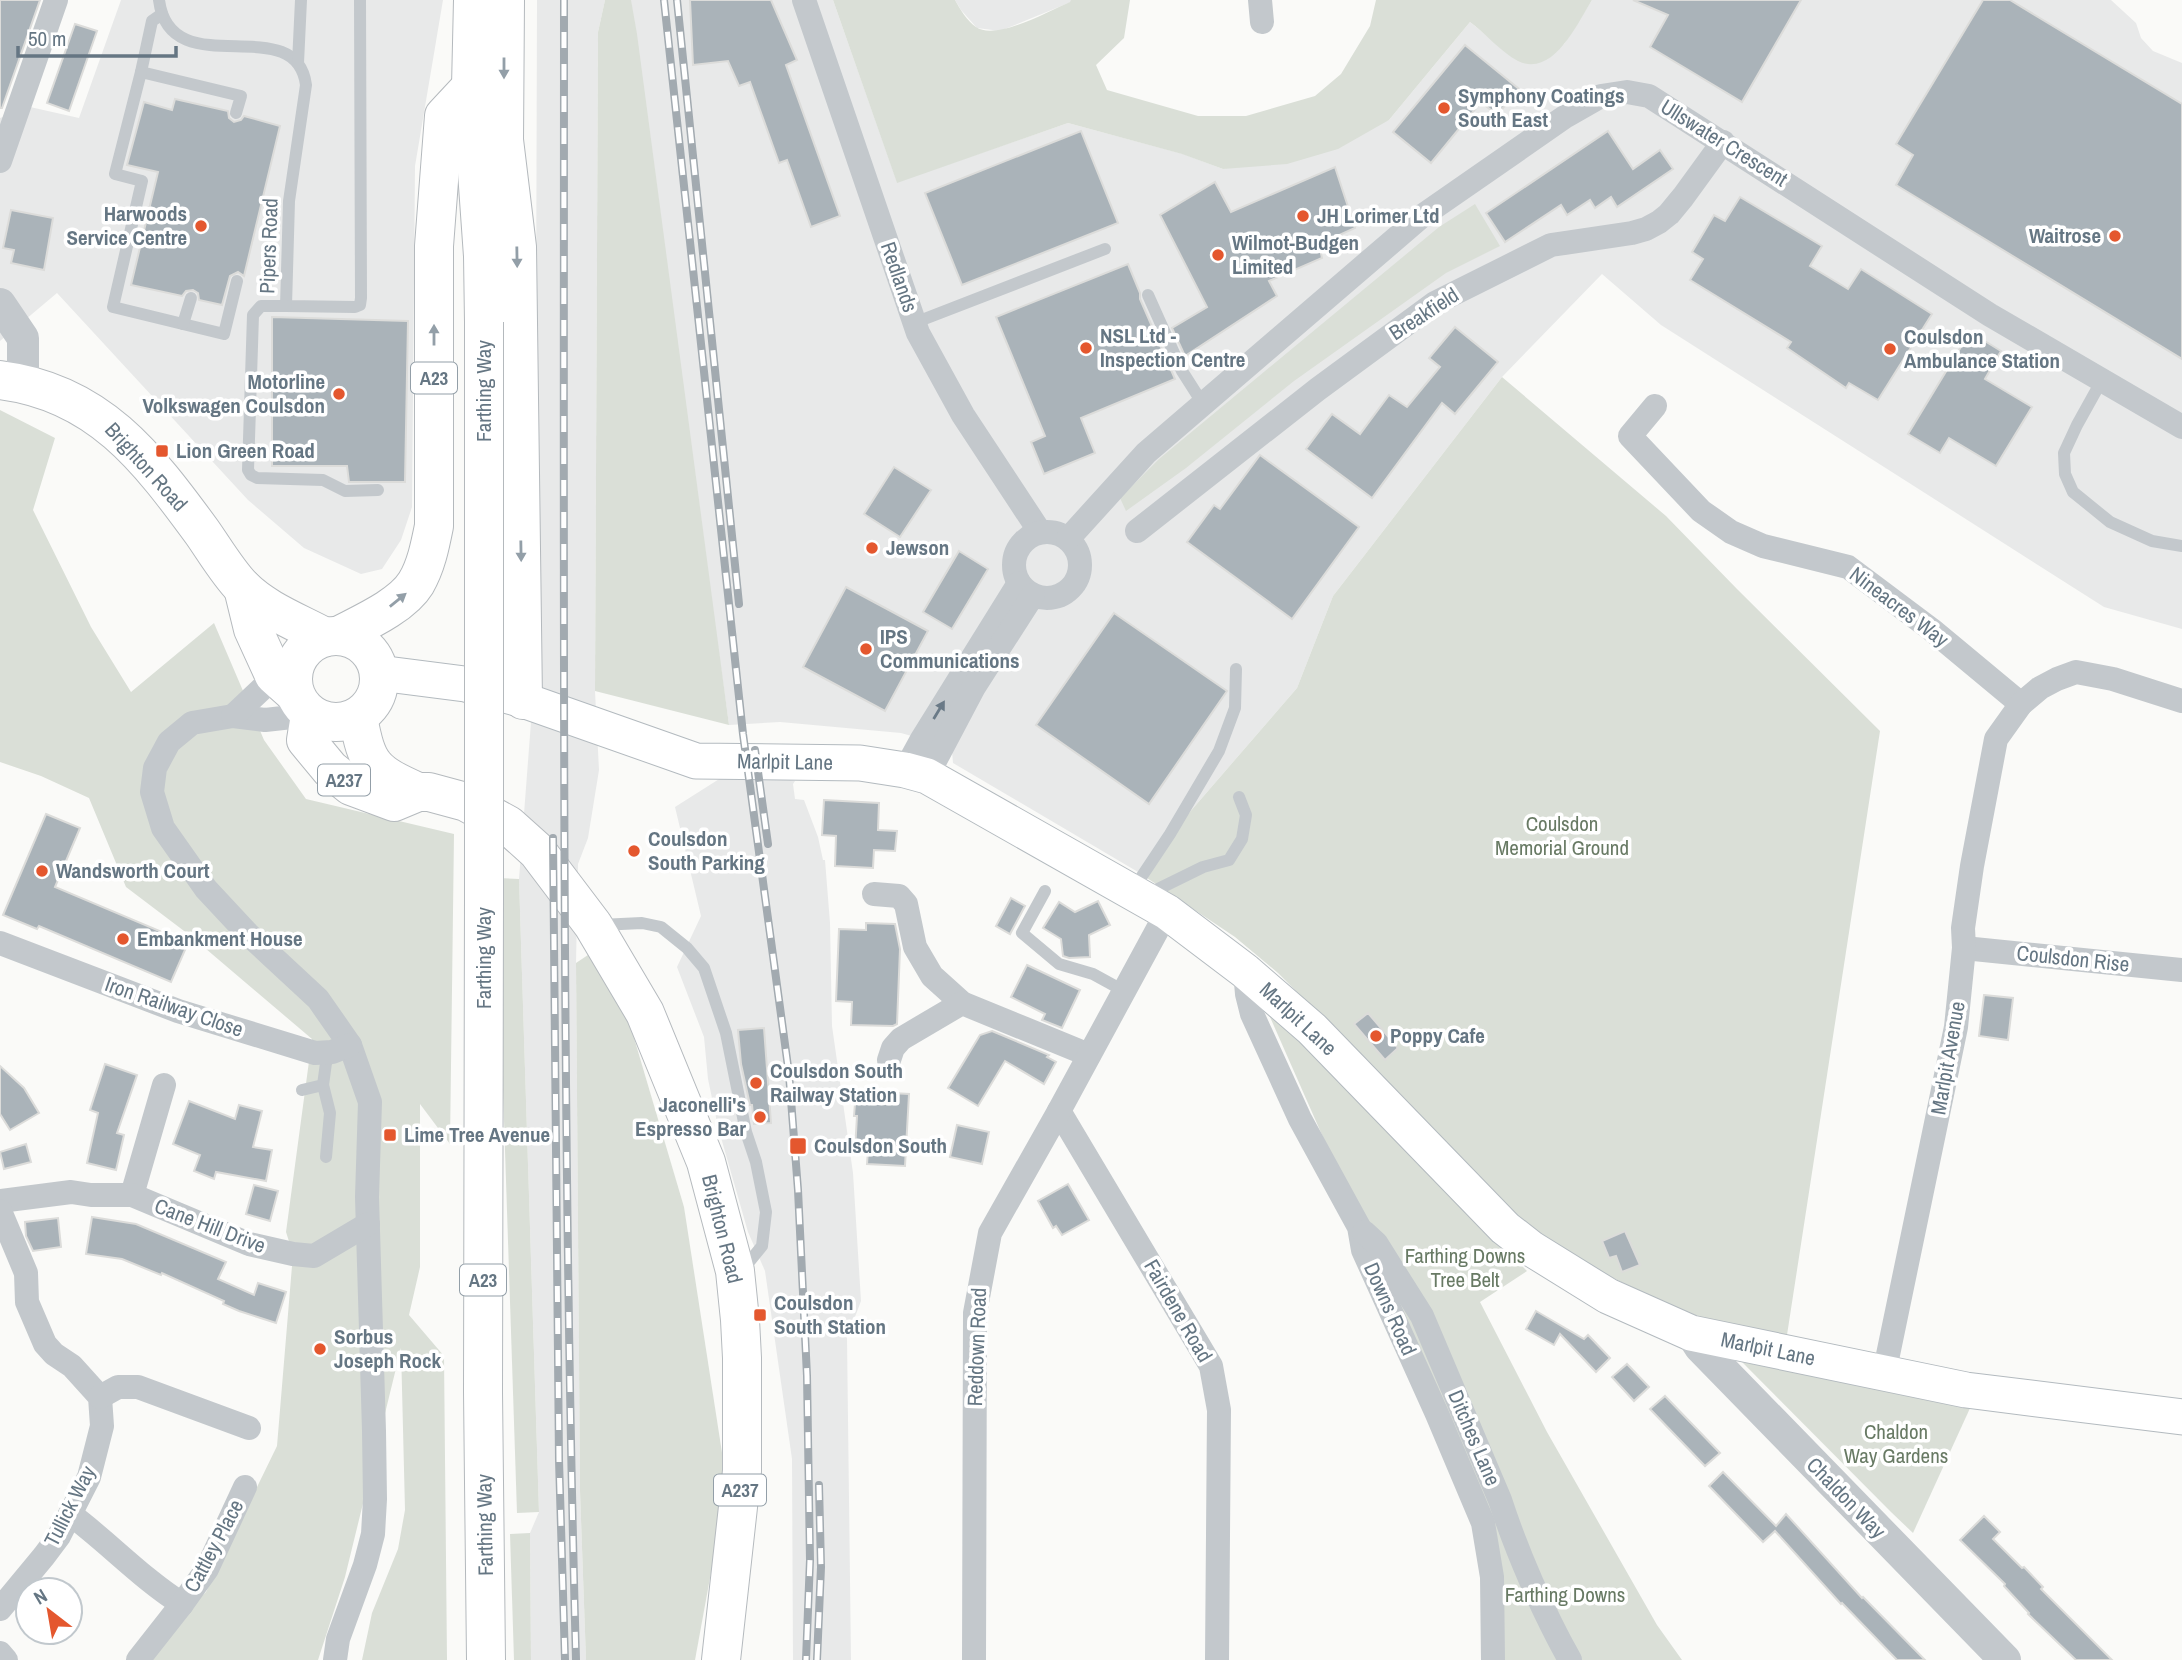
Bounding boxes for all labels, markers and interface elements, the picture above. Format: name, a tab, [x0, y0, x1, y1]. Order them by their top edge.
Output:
scale bar	[18, 14, 175, 58]
text: 50 m	[28, 24, 66, 53]
one-way arrow	[498, 57, 510, 79]
place label: Symphony Coatings South East	[1458, 81, 1625, 134]
street label: Ullswater Crescent	[1655, 92, 1793, 193]
marker: Symphony Coatings South East	[1436, 100, 1452, 116]
street label: Pipers Road	[252, 198, 285, 294]
place label: Harwoods Service Centre	[66, 199, 187, 252]
place label: JH Lorimer Ltd	[1317, 201, 1439, 230]
marker: JH Lorimer Ltd	[1295, 208, 1311, 224]
marker: Harwoods Service Centre	[193, 218, 209, 234]
place label: Waitrose	[2029, 221, 2101, 250]
place label: Wilmot-Budgen Limited	[1232, 228, 1359, 281]
marker: Waitrose	[2107, 228, 2123, 244]
street label: Redlands	[874, 238, 925, 316]
one-way arrow	[512, 246, 523, 268]
marker: Wilmot-Budgen Limited	[1210, 247, 1226, 263]
street label: Breakfield	[1383, 280, 1464, 347]
place label: NSL Ltd - Inspection Centre	[1100, 321, 1245, 374]
place label: Coulsdon Ambulance Station	[1904, 322, 2060, 375]
one-way arrow	[428, 323, 440, 345]
street label: Farthing Way	[469, 340, 498, 442]
marker: NSL Ltd - Inspection Centre	[1078, 340, 1094, 356]
marker: Coulsdon Ambulance Station	[1882, 341, 1898, 357]
road number: A23	[411, 362, 457, 394]
place label: Motorline Volkswagen Coulsdon	[143, 367, 325, 420]
marker: Motorline Volkswagen Coulsdon	[331, 386, 347, 402]
street label: Brighton Road	[98, 416, 194, 518]
place label: Lion Green Road	[176, 436, 315, 465]
marker: Lion Green Road	[154, 443, 170, 459]
place label: Jewson	[886, 533, 949, 562]
one-way arrow	[515, 540, 527, 562]
marker: Jewson	[864, 540, 880, 556]
street label: Nineacres Way	[1844, 560, 1955, 654]
one-way arrow	[389, 593, 406, 608]
place label: IPS Communications	[880, 622, 1020, 675]
marker: IPS Communications	[858, 641, 874, 657]
one-way arrow	[933, 701, 946, 720]
street label: Marlpit Lane	[737, 746, 833, 777]
road number: A237	[318, 764, 370, 796]
park label: Coulsdon Memorial Ground	[1495, 809, 1629, 862]
place label: Coulsdon South Parking	[648, 824, 765, 877]
marker: Coulsdon South Parking	[626, 843, 642, 859]
place label: Wandsworth Court	[56, 856, 210, 885]
marker: Wandsworth Court	[34, 863, 50, 879]
street label: Farthing Way	[469, 907, 498, 1009]
place label: Embankment House	[137, 924, 303, 953]
marker: Embankment House	[115, 931, 131, 947]
street label: Coulsdon Rise	[2015, 938, 2131, 979]
street label: Iron Railway Close	[101, 969, 247, 1044]
street label: Marlpit Lane	[1253, 975, 1343, 1062]
street label: Marlpit Avenue	[1923, 999, 1972, 1117]
place label: Poppy Cafe	[1390, 1021, 1485, 1050]
marker: Poppy Cafe	[1368, 1028, 1384, 1044]
place label: Coulsdon South Railway Station	[770, 1056, 903, 1109]
marker: Coulsdon South Railway Station	[748, 1075, 764, 1091]
place label: Jaconelli's Espresso Bar	[635, 1090, 746, 1143]
marker: Jaconelli's Espresso Bar	[752, 1109, 768, 1125]
place label: Lime Tree Avenue	[404, 1120, 550, 1149]
marker: Lime Tree Avenue	[382, 1127, 398, 1143]
place label: Coulsdon South	[814, 1131, 947, 1160]
marker: Coulsdon South	[788, 1136, 808, 1156]
street label: Brighton Road	[695, 1171, 750, 1286]
street label: Cane Hill Drive	[150, 1191, 270, 1260]
park label: Farthing Downs Tree Belt	[1405, 1241, 1525, 1294]
street label: Fairdene Road	[1137, 1254, 1219, 1367]
street label: Downs Road	[1357, 1258, 1424, 1360]
road number: A23	[460, 1264, 506, 1296]
street label: Reddown Road	[960, 1287, 993, 1407]
place label: Coulsdon South Station	[774, 1288, 886, 1341]
marker: Coulsdon South Station	[752, 1307, 768, 1323]
place label: Sorbus Joseph Rock	[334, 1322, 442, 1375]
street label: Marlpit Lane	[1718, 1324, 1818, 1373]
marker: Sorbus Joseph Rock	[312, 1341, 328, 1357]
street label: Ditches Lane	[1441, 1385, 1508, 1490]
park label: Chaldon Way Gardens	[1844, 1417, 1948, 1470]
street label: Chaldon Way	[1800, 1451, 1893, 1545]
street label: Tullick Way	[37, 1460, 102, 1551]
street label: Farthing Way	[469, 1473, 500, 1576]
road number: A237	[714, 1474, 766, 1506]
street label: Cattley Place	[177, 1494, 250, 1597]
north arrow	[14, 1576, 84, 1646]
park label: Farthing Downs	[1505, 1580, 1625, 1609]
text: N	[29, 1582, 52, 1610]

